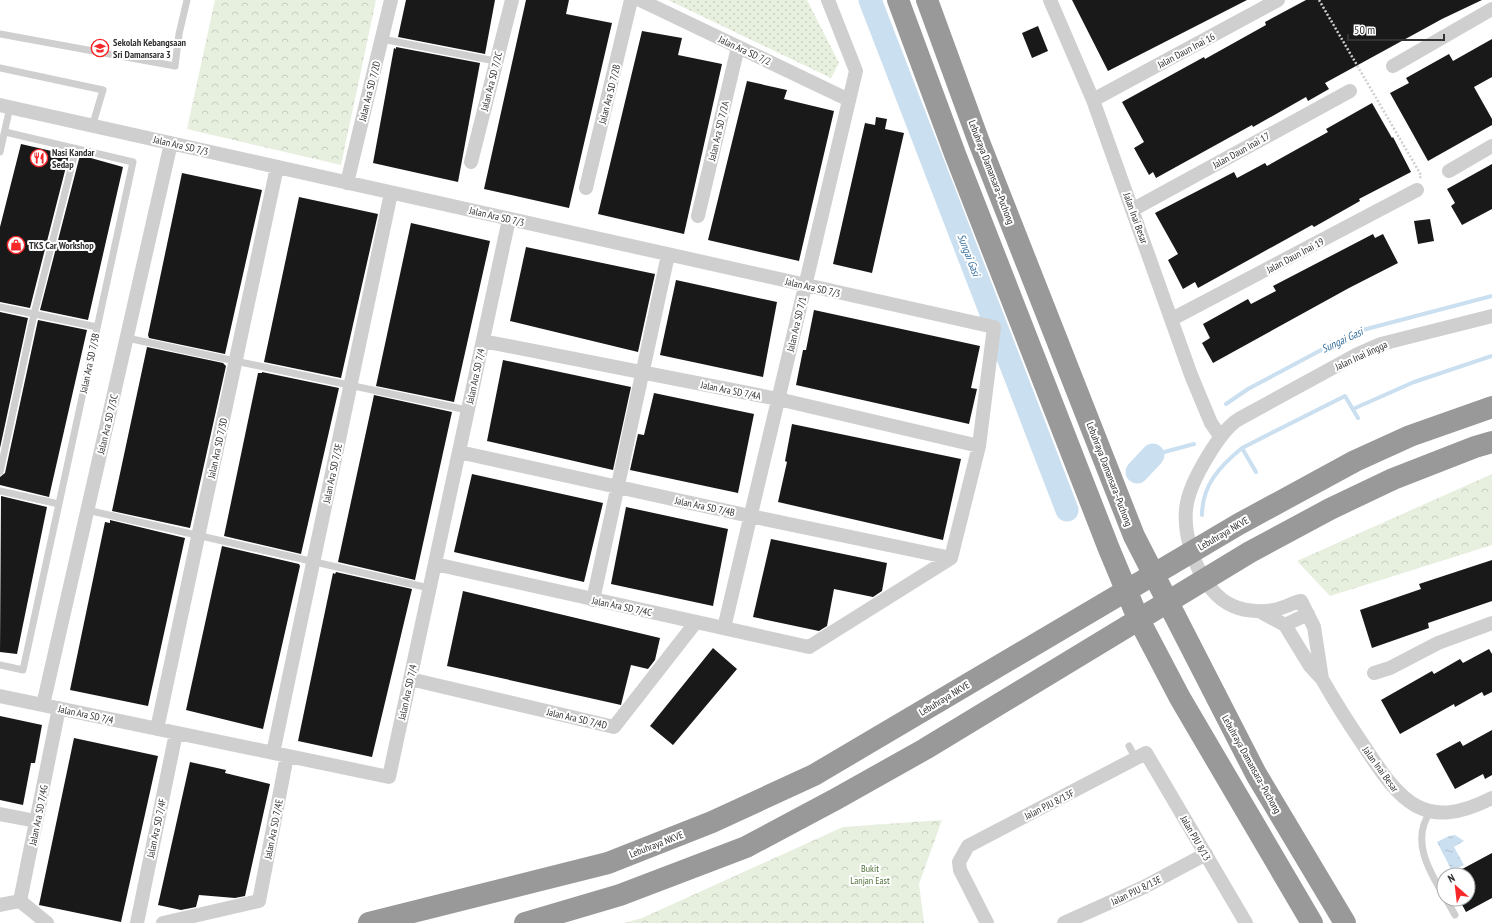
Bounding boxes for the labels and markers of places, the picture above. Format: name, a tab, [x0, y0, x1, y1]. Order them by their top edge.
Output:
place label: Sekolah Kebangsaan Sri Damansara 3	[113, 36, 187, 61]
school or university icon: Sekolah Kebangsaan Sri Damansara 3	[90, 38, 110, 58]
place label: Nasi Kandar Sedap	[52, 146, 95, 171]
restaurant icon: Nasi Kandar Sedap	[29, 148, 49, 168]
shop icon: TKS Car Workshop	[6, 235, 26, 255]
place label: TKS Car Workshop	[29, 239, 94, 252]

